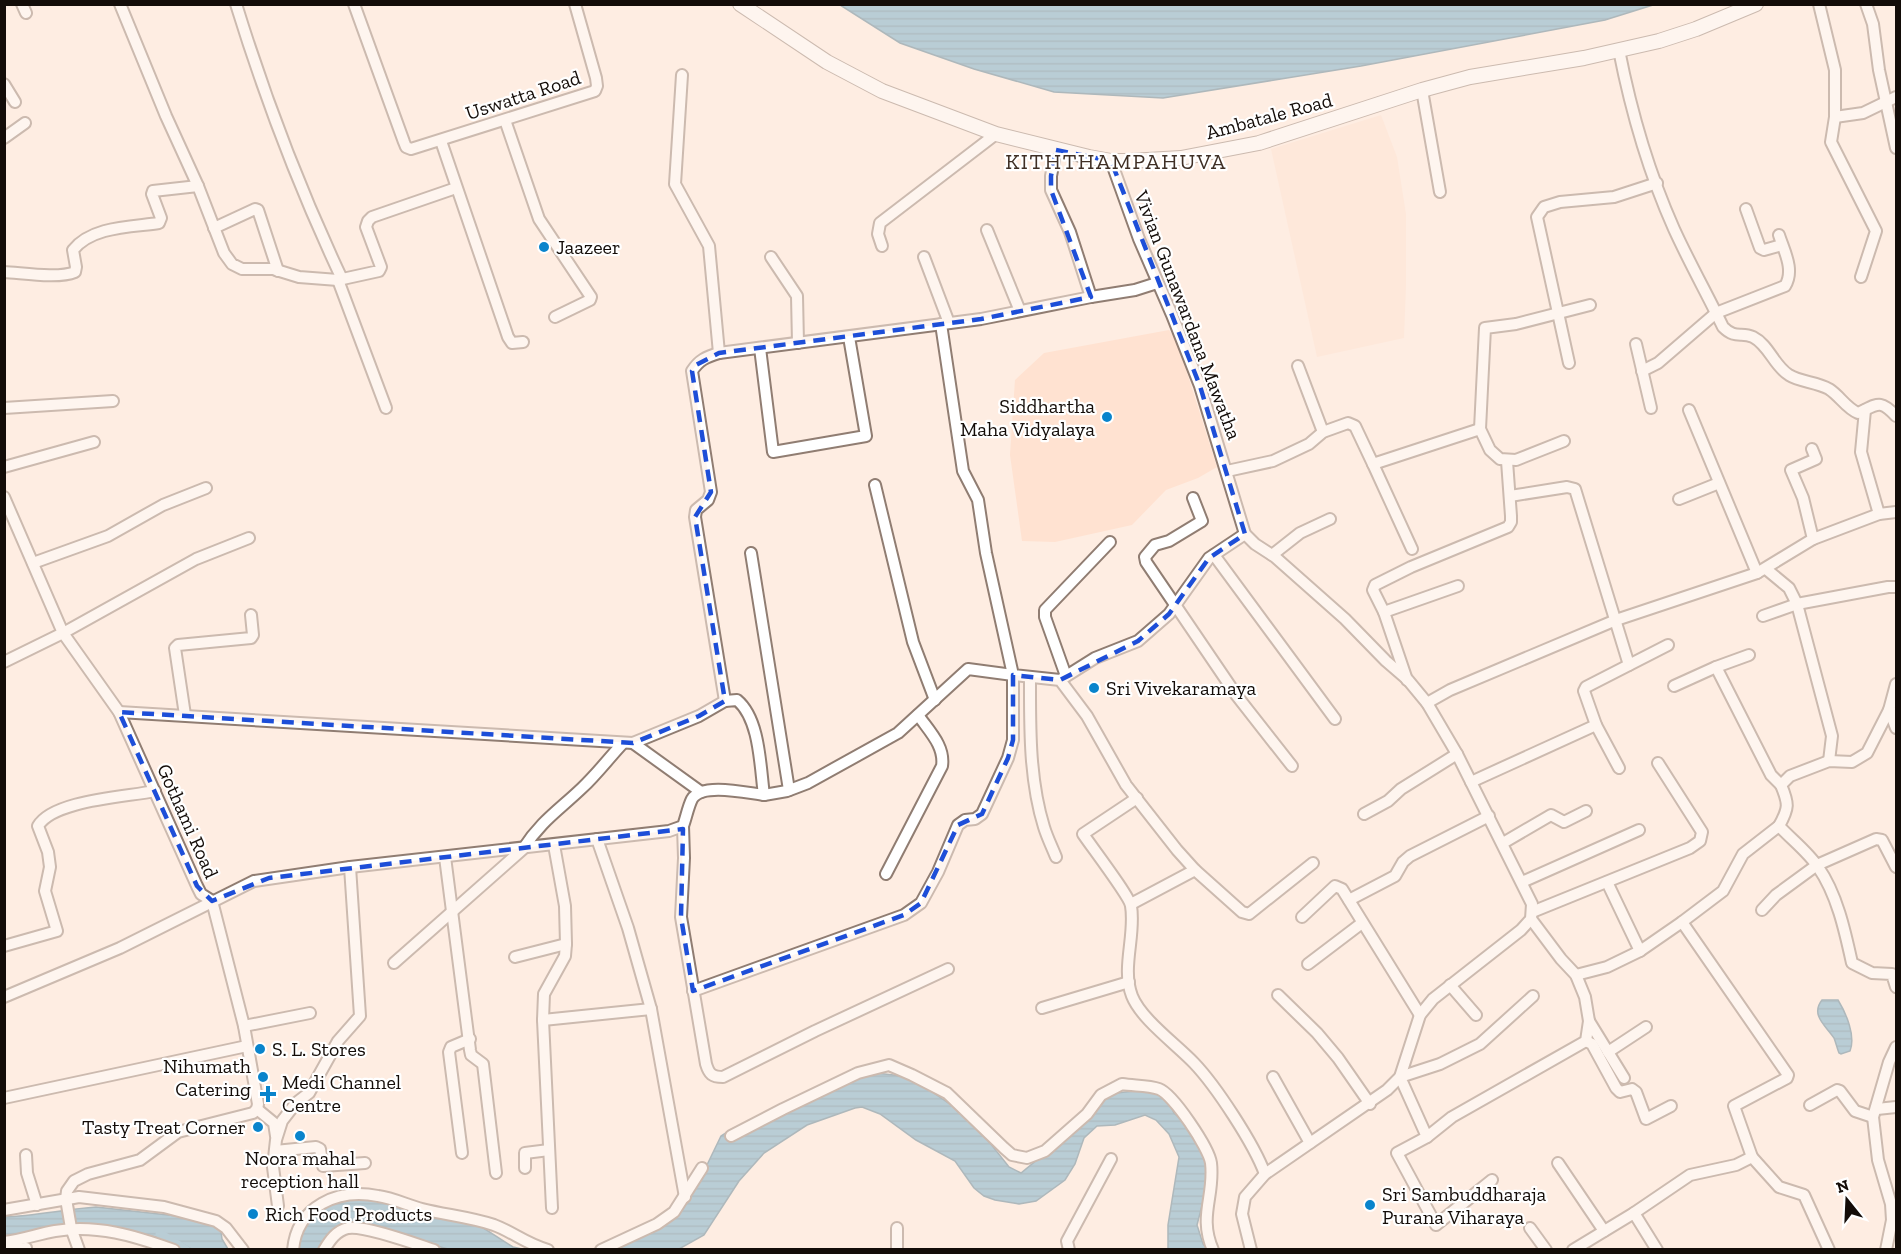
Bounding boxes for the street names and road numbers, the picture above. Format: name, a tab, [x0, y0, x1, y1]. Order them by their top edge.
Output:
street label: Uswatta Road	[462, 65, 584, 125]
street label: Ambatale Road	[1203, 88, 1335, 144]
street label: Vivian Gunawardana Mawatha	[1129, 186, 1247, 443]
street label: Gothami Road	[152, 760, 224, 882]

